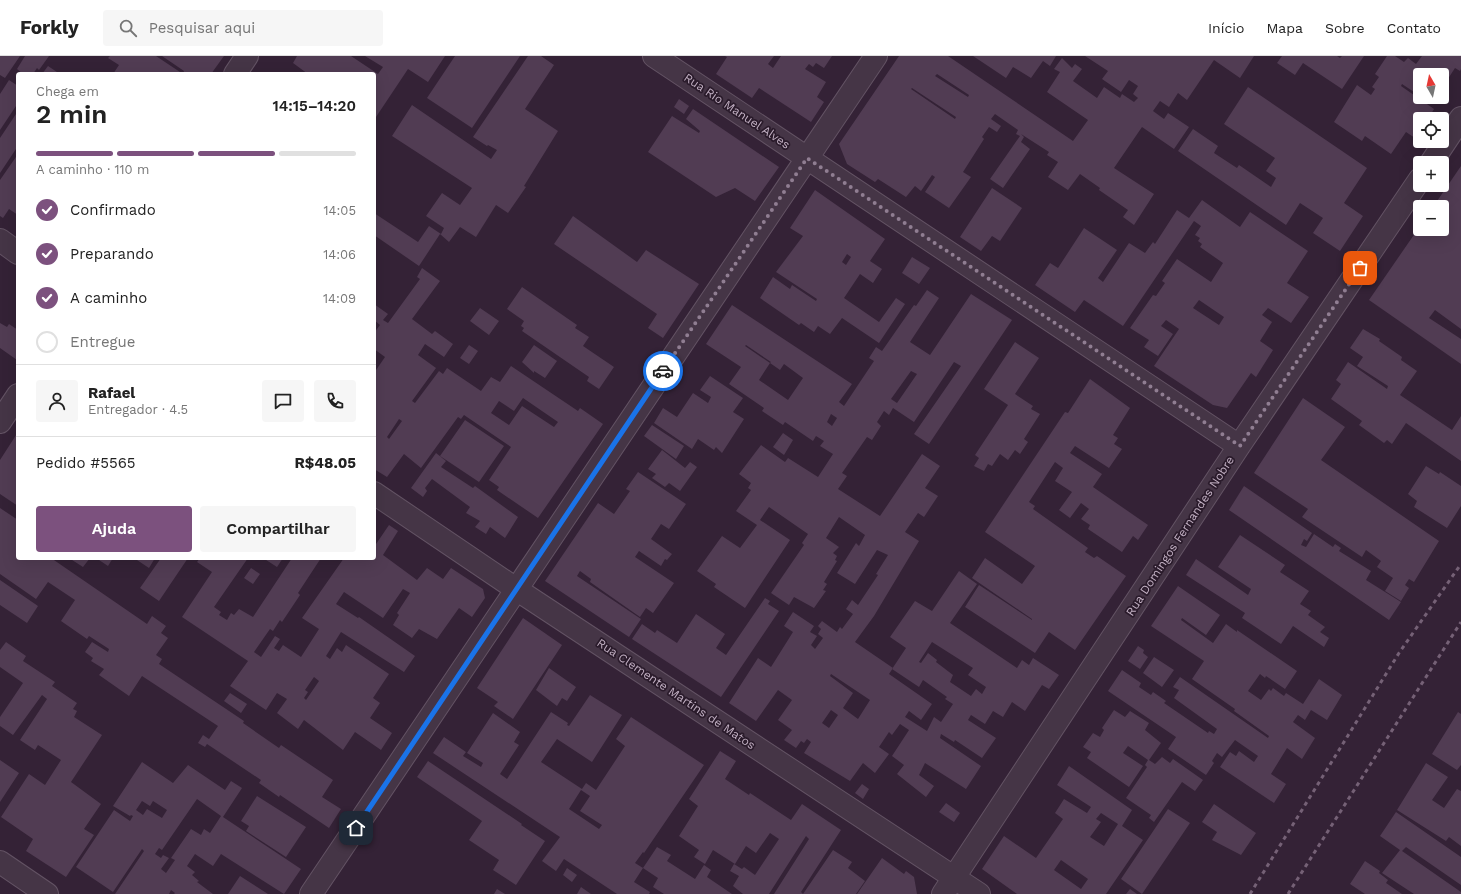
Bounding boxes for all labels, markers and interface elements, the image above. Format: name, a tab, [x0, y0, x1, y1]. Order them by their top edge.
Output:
search box	[103, 10, 383, 46]
text: Forkly	[20, 16, 79, 39]
icon: search	[117, 17, 139, 39]
text: Pesquisar aqui	[149, 19, 255, 37]
text: Início	[1208, 20, 1244, 36]
text: Mapa	[1266, 20, 1303, 36]
text: Sobre	[1325, 20, 1365, 36]
text: Contato	[1387, 20, 1441, 36]
north arrow	[1413, 68, 1449, 104]
map controls	[1413, 68, 1449, 236]
street label: Rua Rio Manuel Alves	[681, 70, 793, 152]
text: Chega em	[36, 84, 99, 99]
text: 14:15–14:20	[273, 97, 356, 115]
text: 2 min	[36, 99, 107, 129]
button: locate	[1413, 112, 1449, 148]
button: +	[1413, 156, 1449, 192]
text: A caminho · 110 m	[36, 162, 149, 177]
icon: check	[36, 199, 58, 221]
button: −	[1413, 200, 1449, 236]
text: Confirmado	[70, 201, 156, 219]
text: 14:05	[323, 203, 356, 218]
icon: check	[36, 243, 58, 265]
text: Preparando	[70, 245, 154, 263]
text: 14:06	[323, 247, 356, 262]
pin	[1343, 251, 1377, 285]
icon: bag	[1349, 257, 1371, 279]
icon: check	[36, 287, 58, 309]
text: A caminho	[70, 289, 147, 307]
text: 14:09	[323, 291, 356, 306]
text: Entregue	[70, 333, 135, 351]
courier	[643, 351, 683, 391]
icon: car	[652, 360, 674, 382]
button: person	[36, 380, 78, 422]
button: chat	[262, 380, 304, 422]
button: phone	[314, 380, 356, 422]
text: Rafael	[88, 384, 135, 402]
text: Entregador · 4.5	[88, 402, 188, 417]
street label: Rua Domingos Fernandes Nobre	[1123, 453, 1237, 619]
text: Pedido #5565	[36, 454, 135, 472]
text: R$48.05	[294, 454, 356, 472]
button: Ajuda	[36, 506, 192, 552]
button: Compartilhar	[200, 506, 356, 552]
street label: Rua Clemente Martins de Matos	[594, 636, 758, 752]
pin	[339, 811, 373, 845]
icon: home	[345, 817, 367, 839]

